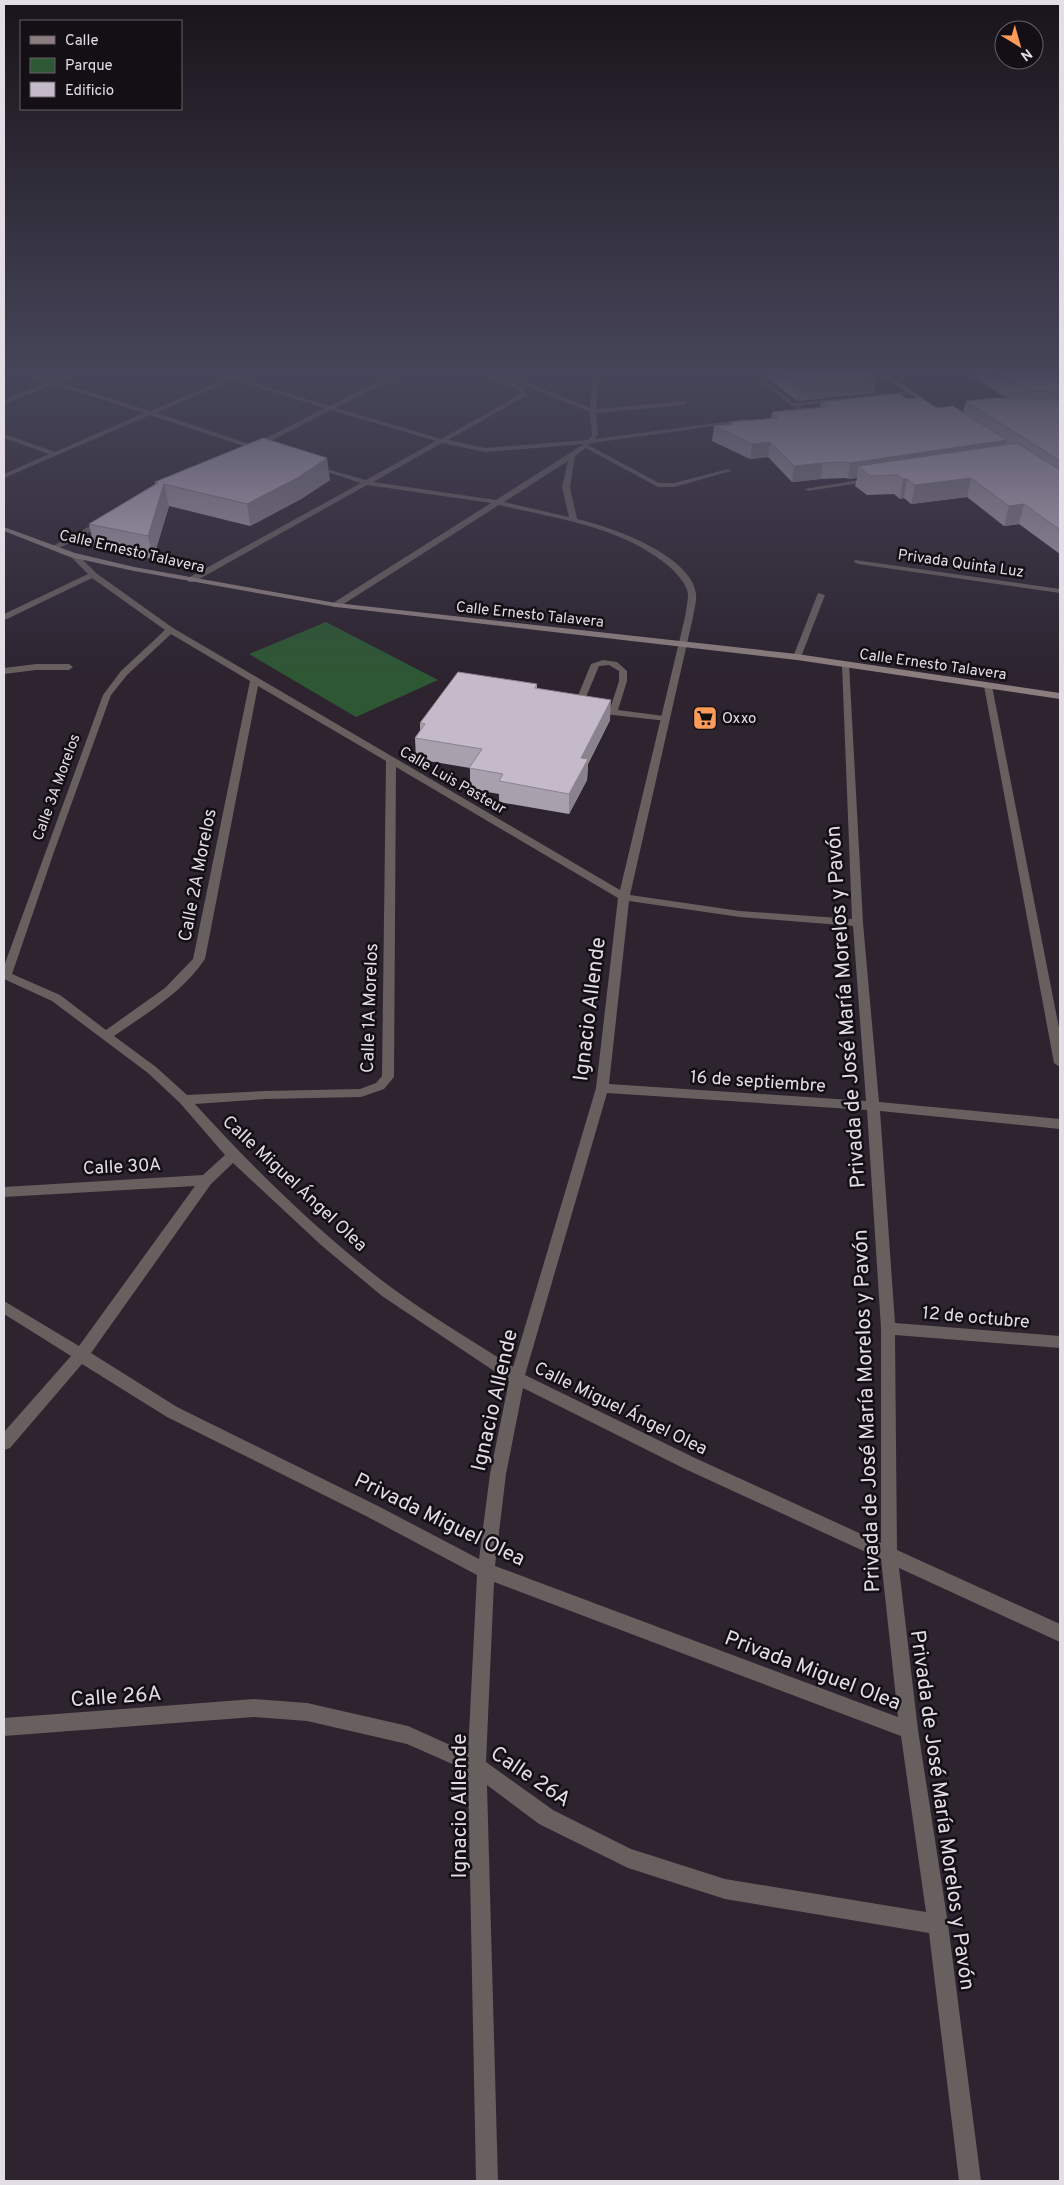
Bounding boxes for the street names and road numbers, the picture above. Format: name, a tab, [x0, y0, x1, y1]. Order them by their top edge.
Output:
street label: Calle Ernesto Talavera	[57, 526, 206, 578]
street label: Privada Quinta Luz	[897, 546, 1025, 583]
street label: Calle Ernesto Talavera	[455, 598, 605, 633]
street label: Calle Ernesto Talavera	[858, 646, 1008, 685]
street label: Calle 3A Morelos	[29, 732, 86, 843]
street label: Calle Luis Pasteur	[395, 743, 509, 820]
street label: Calle 2A Morelos	[174, 807, 223, 944]
street label: Privada de José María Morelos y Pavón	[820, 825, 873, 1189]
street label: Ignacio Allende	[568, 936, 613, 1083]
street label: Calle 1A Morelos	[357, 943, 384, 1073]
street label: 16 de septiembre	[689, 1066, 827, 1099]
street label: Calle Miguel Ángel Olea	[217, 1109, 373, 1257]
street label: Calle 30A	[82, 1154, 162, 1181]
street label: Privada de José María Morelos y Pavón	[848, 1229, 887, 1593]
street label: 12 de octubre	[921, 1302, 1031, 1335]
street label: Ignacio Allende	[466, 1327, 525, 1474]
street label: Calle Miguel Ángel Olea	[530, 1356, 712, 1461]
street label: Privada Miguel Olea	[350, 1467, 529, 1573]
street label: Privada Miguel Olea	[720, 1625, 904, 1717]
street label: Privada de José María Morelos y Pavón	[903, 1628, 980, 1992]
street label: Calle 26A	[70, 1681, 162, 1714]
street label: Ignacio Allende	[447, 1734, 474, 1878]
street label: Calle 26A	[485, 1741, 575, 1814]

